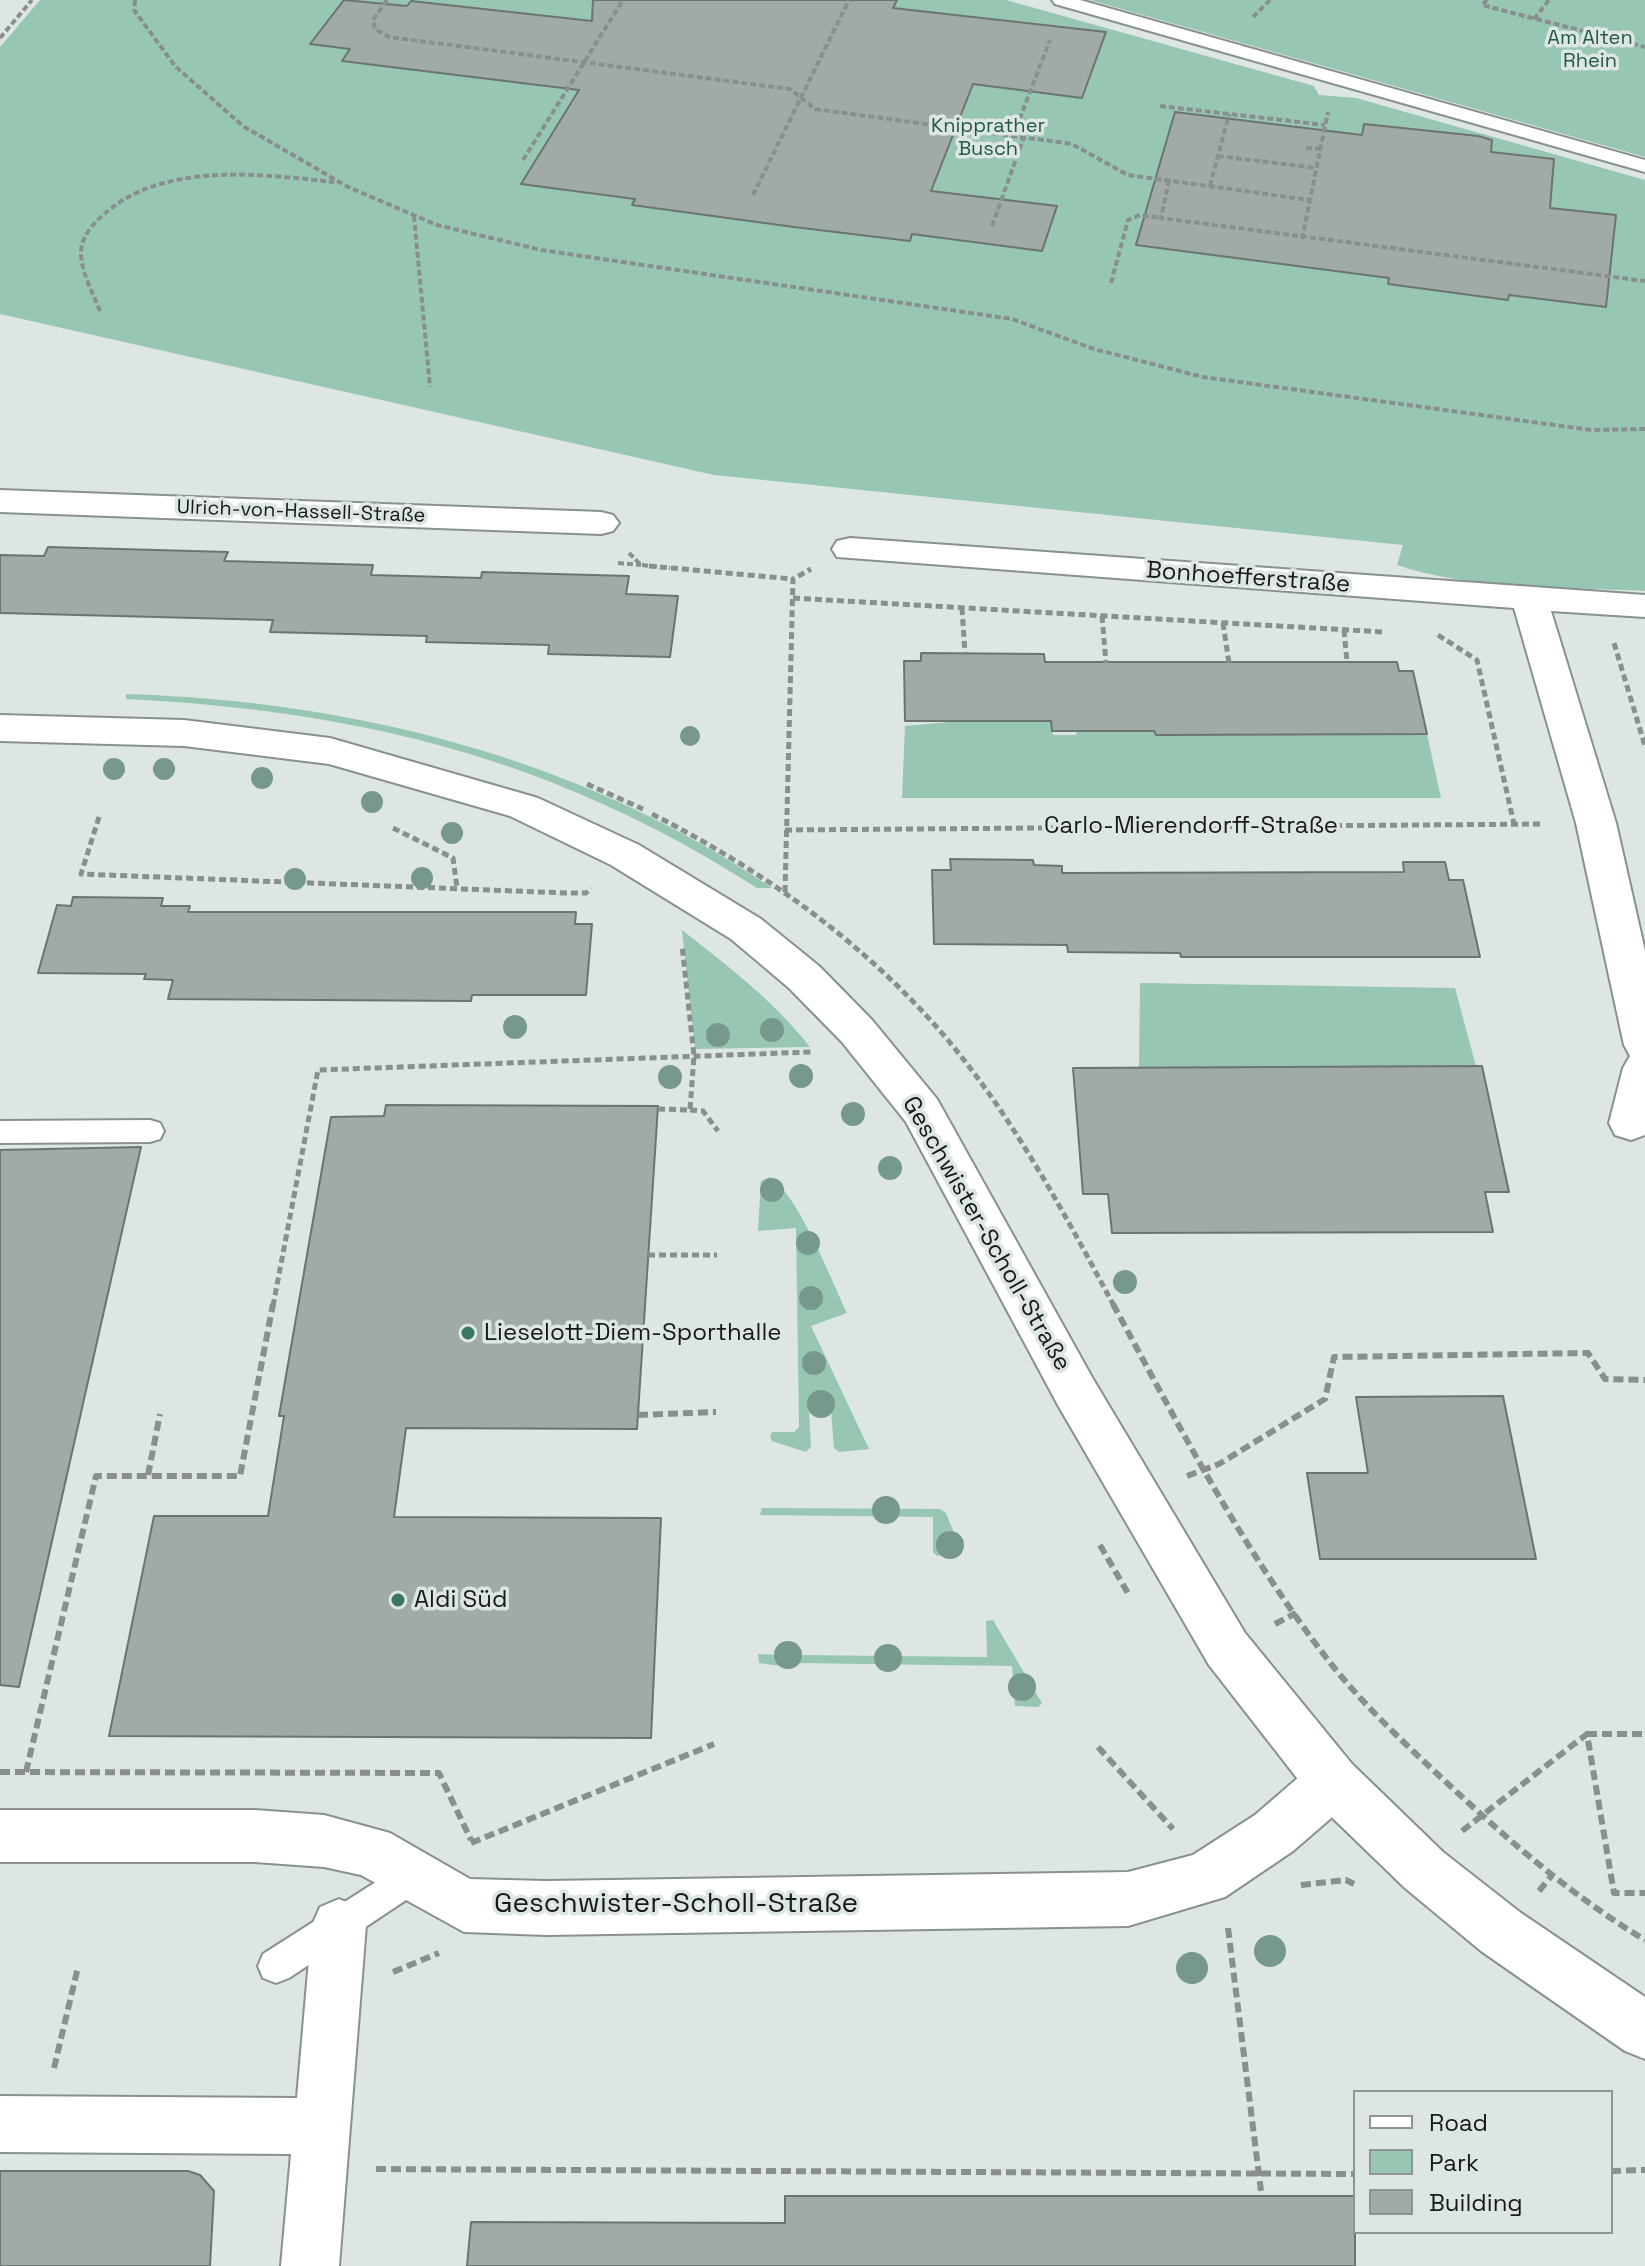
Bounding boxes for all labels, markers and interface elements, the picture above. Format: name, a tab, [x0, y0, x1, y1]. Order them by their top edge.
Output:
park label: Am Alten Rhein	[1547, 27, 1633, 74]
park label: Knipprather Busch	[931, 115, 1045, 162]
street label: Ulrich-von-Hassell-Straße	[176, 496, 426, 528]
street label: Bonhoefferstraße	[1145, 556, 1351, 600]
street label: Carlo-Mierendorff-Straße	[1044, 812, 1338, 840]
street label: Geschwister-Scholl-Straße	[895, 1092, 1077, 1376]
place label: Lieselott-Diem-Sporthalle	[484, 1319, 782, 1347]
marker: Lieselott-Diem-Sporthalle	[459, 1324, 477, 1342]
place label: Aldi Süd	[414, 1586, 507, 1614]
marker: Aldi Süd	[389, 1591, 407, 1609]
street label: Geschwister-Scholl-Straße	[494, 1887, 858, 1921]
legend	[1353, 2090, 1613, 2234]
text: Road	[1429, 2107, 1488, 2138]
text: Park	[1429, 2147, 1479, 2178]
text: Building	[1429, 2187, 1523, 2218]

